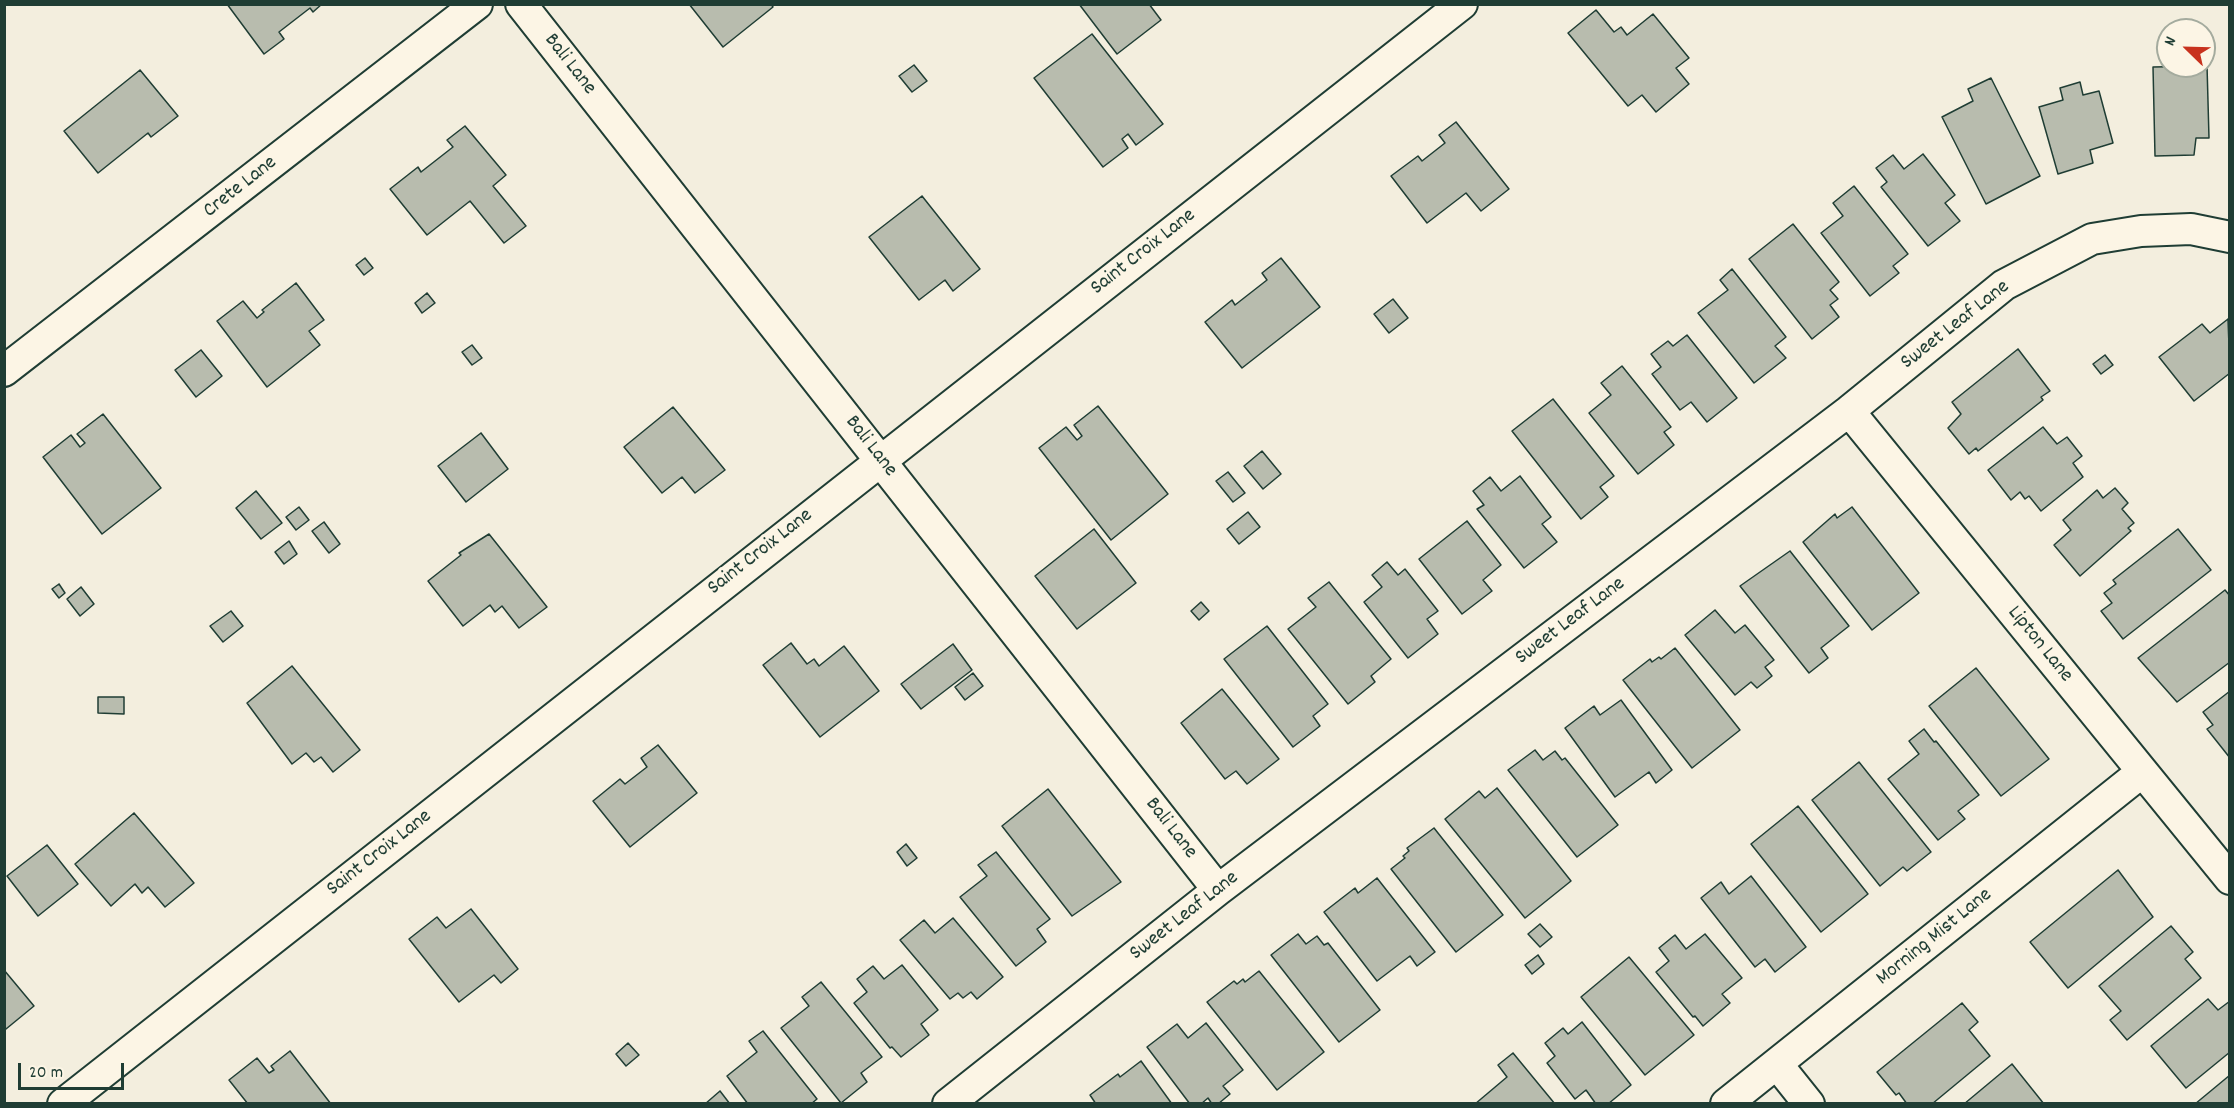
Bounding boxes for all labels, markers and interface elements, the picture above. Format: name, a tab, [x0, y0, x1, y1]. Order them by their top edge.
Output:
north arrow	[2156, 18, 2216, 78]
street label: Bali Lane	[537, 29, 601, 101]
text: N	[2159, 33, 2183, 50]
street label: Crete Lane	[199, 151, 283, 225]
street label: Saint Croix Lane	[1086, 204, 1202, 302]
street label: Sweet Leaf Lane	[1897, 276, 2015, 376]
street label: Bali Lane	[838, 411, 902, 483]
street label: Saint Croix Lane	[703, 504, 819, 602]
street label: Sweet Leaf Lane	[1511, 572, 1631, 672]
street label: Lipton Lane	[2001, 602, 2077, 688]
street label: Bali Lane	[1138, 793, 1202, 865]
street label: Saint Croix Lane	[322, 805, 438, 903]
street label: Sweet Leaf Lane	[1126, 867, 1244, 967]
street label: Morning Mist Lane	[1872, 884, 1998, 992]
scale bar	[21, 1051, 128, 1089]
text: 20 m	[29, 1061, 63, 1086]

